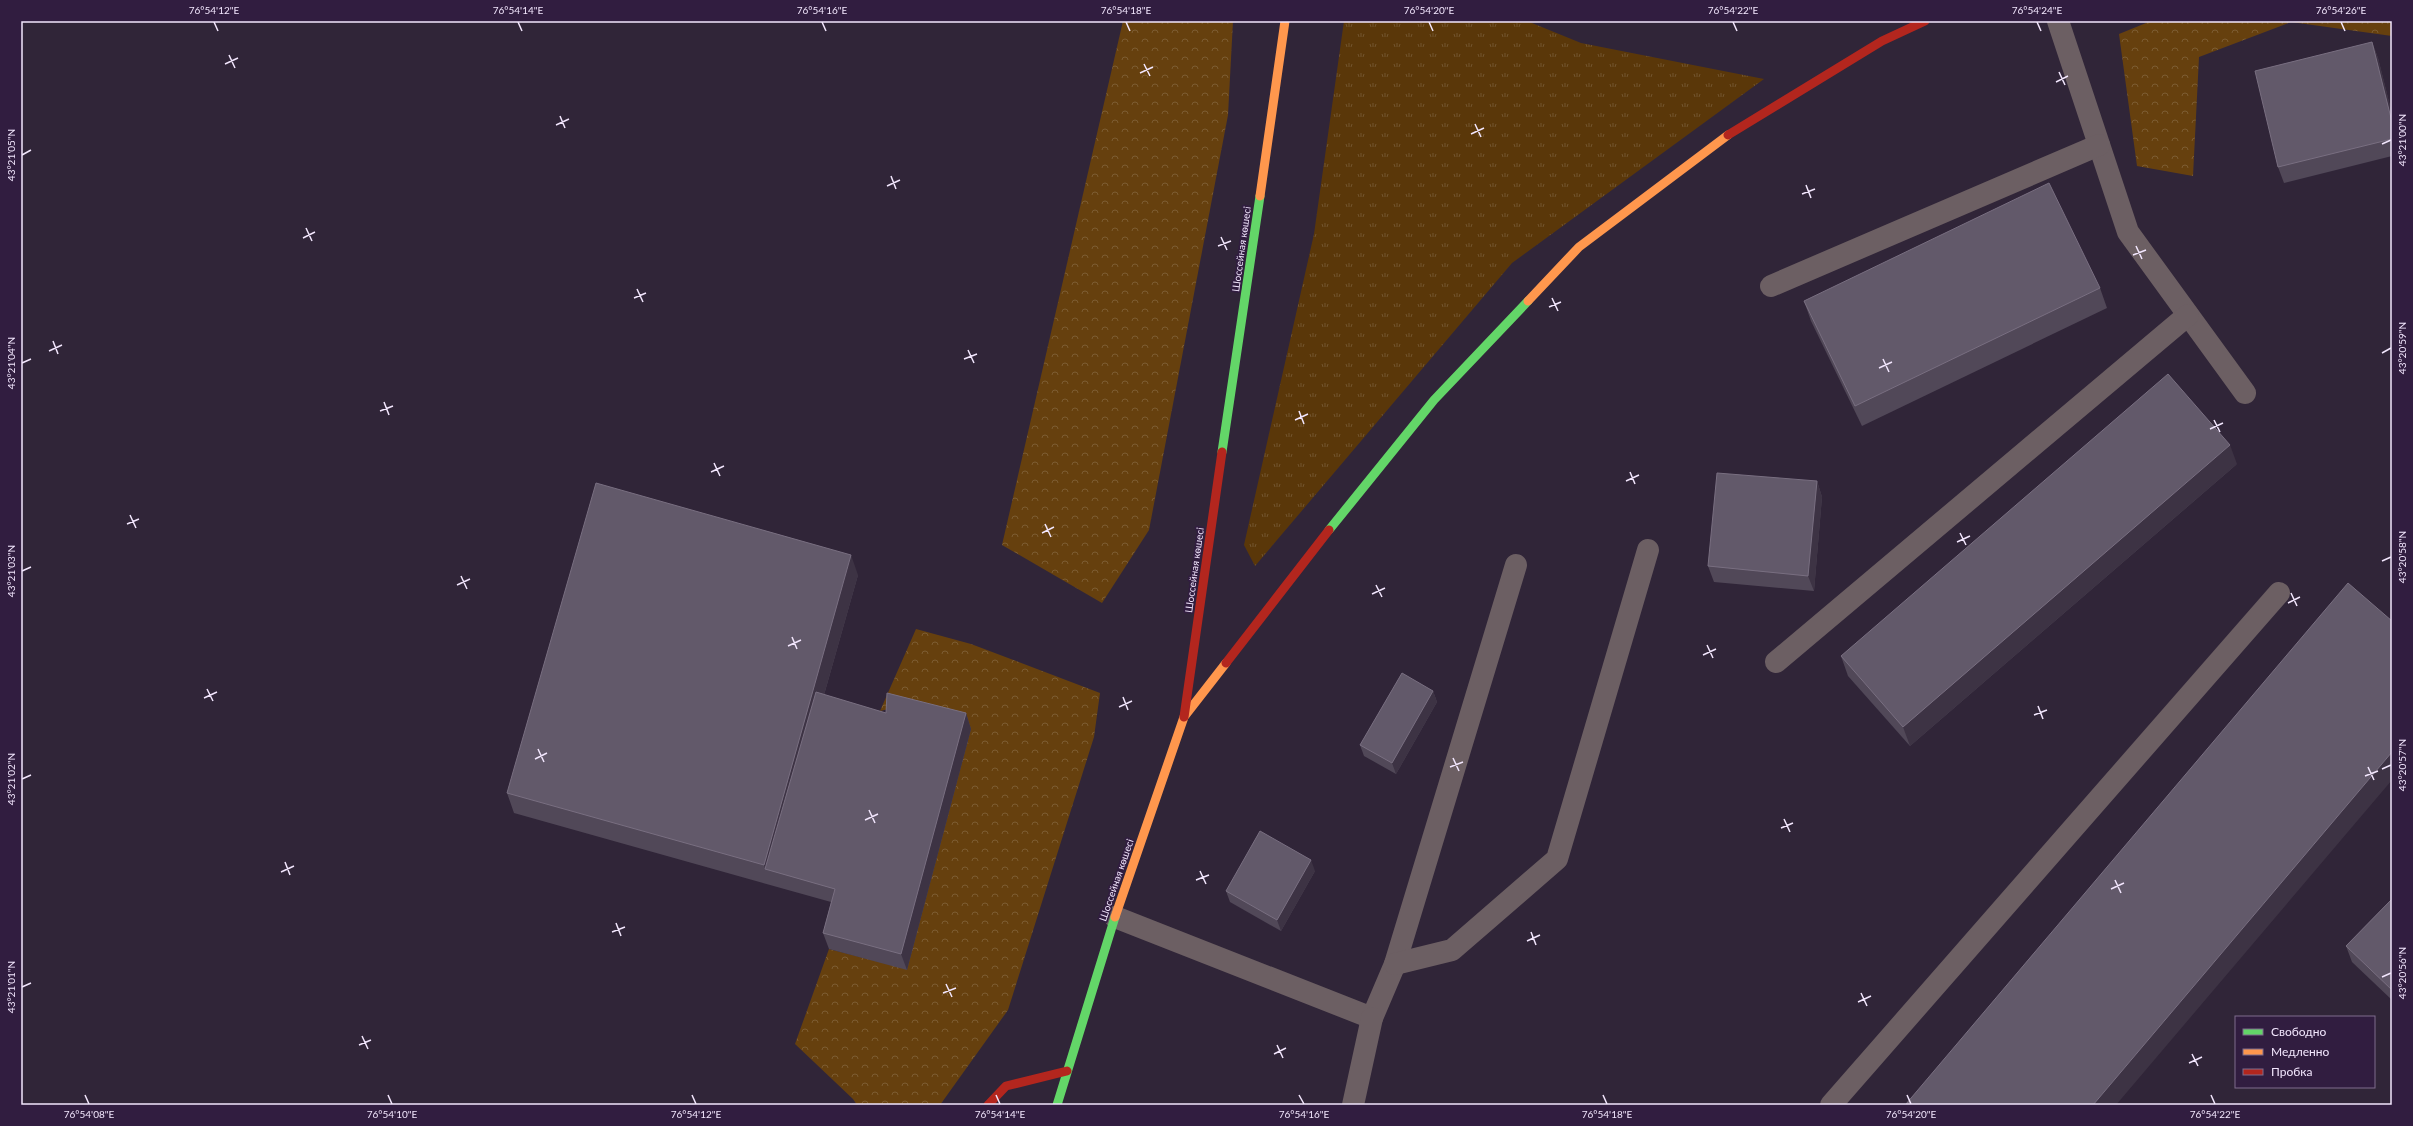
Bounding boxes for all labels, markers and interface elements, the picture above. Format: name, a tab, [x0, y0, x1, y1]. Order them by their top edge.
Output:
text: 76°54'12"E	[189, 4, 239, 16]
text: 76°54'14"E	[493, 4, 543, 16]
text: 76°54'16"E	[797, 4, 847, 16]
text: 76°54'18"E	[1101, 4, 1151, 16]
text: 76°54'20"E	[1404, 4, 1454, 16]
text: 76°54'22"E	[1708, 4, 1758, 16]
text: 76°54'24"E	[2012, 4, 2062, 16]
text: 76°54'26"E	[2316, 4, 2366, 16]
text: 43°21'00"N	[2396, 114, 2408, 166]
text: 43°21'05"N	[5, 129, 17, 181]
street label: Шоссейная көшесі	[1229, 206, 1253, 292]
text: 43°20'59"N	[2396, 322, 2408, 374]
text: 43°21'04"N	[5, 337, 17, 389]
street label: Шоссейная көшесі	[1182, 527, 1206, 613]
text: 43°20'58"N	[2396, 531, 2408, 583]
text: 43°21'03"N	[5, 545, 17, 597]
text: 43°20'57"N	[2396, 739, 2408, 791]
text: 43°21'02"N	[5, 753, 17, 805]
street label: Шоссейная көшесі	[1096, 837, 1136, 923]
text: 43°20'56"N	[2396, 947, 2408, 999]
text: 43°21'01"N	[5, 961, 17, 1013]
legend	[2235, 1016, 2375, 1088]
text: Свободно	[2271, 1024, 2327, 1039]
text: Медленно	[2271, 1044, 2330, 1059]
text: Пробка	[2271, 1064, 2312, 1079]
text: 76°54'08"E	[64, 1108, 114, 1120]
text: 76°54'10"E	[367, 1108, 417, 1120]
text: 76°54'12"E	[671, 1108, 721, 1120]
text: 76°54'14"E	[975, 1108, 1025, 1120]
text: 76°54'16"E	[1279, 1108, 1329, 1120]
text: 76°54'18"E	[1582, 1108, 1632, 1120]
text: 76°54'20"E	[1886, 1108, 1936, 1120]
text: 76°54'22"E	[2190, 1108, 2240, 1120]

